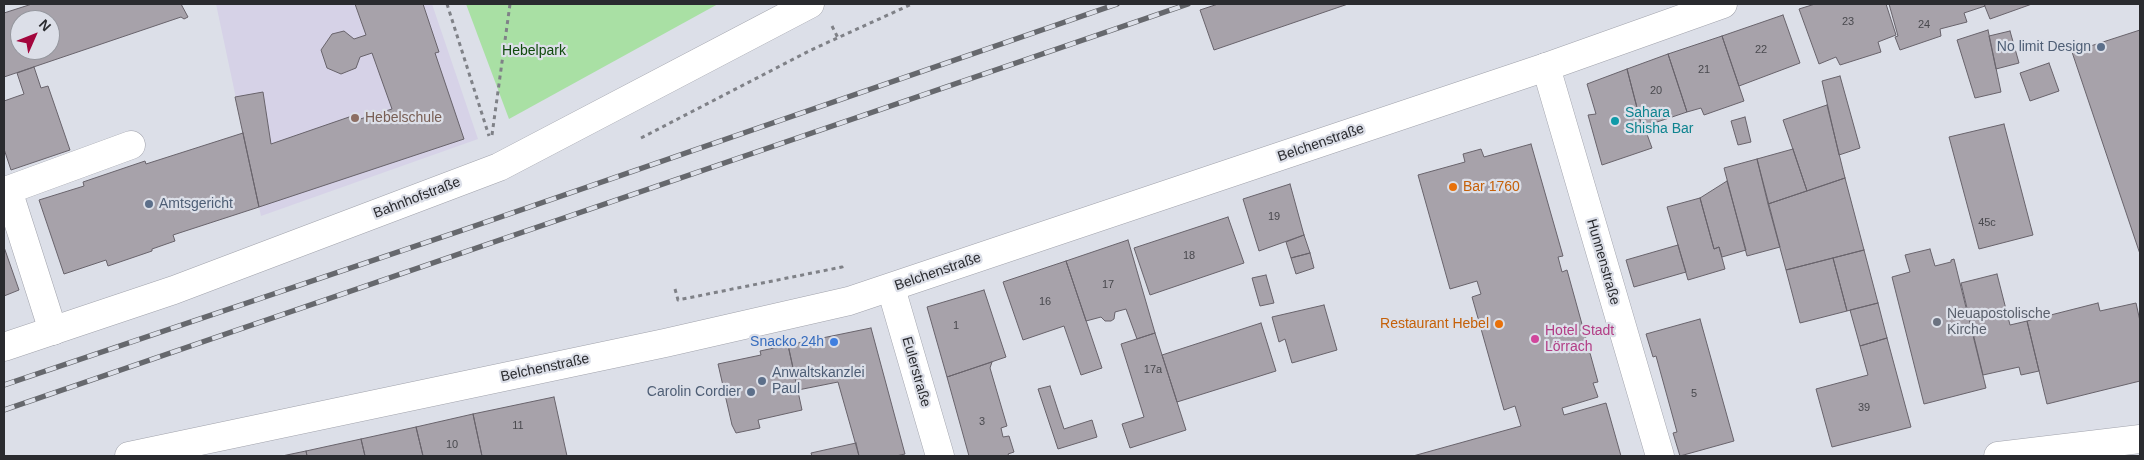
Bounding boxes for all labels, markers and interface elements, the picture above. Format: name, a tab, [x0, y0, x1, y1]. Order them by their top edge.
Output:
north arrow	[10, 10, 60, 60]
house number: 23	[1842, 15, 1854, 29]
text: N	[36, 16, 54, 34]
house number: 24	[1918, 18, 1930, 32]
place label: No limit Design	[1997, 39, 2091, 55]
marker: No limit Design	[2095, 41, 2107, 53]
park label: Hebelpark	[502, 43, 566, 59]
house number: 22	[1755, 43, 1767, 57]
house number: 21	[1698, 63, 1710, 77]
house number: 20	[1650, 84, 1662, 98]
place label: Sahara Shisha Bar	[1625, 105, 1693, 138]
place label: Hebelschule	[365, 110, 442, 126]
marker: Hebelschule	[349, 112, 361, 124]
marker: Sahara Shisha Bar	[1609, 115, 1621, 127]
street label: Belchenstraße	[1276, 120, 1366, 166]
street label: Bahnhofstraße	[371, 174, 463, 222]
place label: Bar 1760	[1463, 179, 1520, 195]
marker: Bar 1760	[1447, 181, 1459, 193]
place label: Amtsgericht	[159, 196, 233, 212]
marker: Amtsgericht	[143, 198, 155, 210]
house number: 19	[1268, 210, 1280, 224]
house number: 45c	[1978, 216, 1996, 230]
street label: Hunnenstraße	[1583, 217, 1623, 307]
street label: Belchenstraße	[893, 249, 983, 295]
house number: 18	[1183, 249, 1195, 263]
house number: 17	[1102, 278, 1114, 292]
house number: 16	[1039, 295, 1051, 309]
place label: Neuapostolische Kirche	[1947, 306, 2051, 338]
place label: Restaurant Hebel	[1380, 316, 1489, 332]
marker: Neuapostolische Kirche	[1931, 316, 1943, 328]
marker: Restaurant Hebel	[1493, 318, 1505, 330]
house number: 1	[953, 319, 959, 333]
place label: Hotel Stadt Lörrach	[1545, 323, 1614, 356]
marker: Hotel Stadt Lörrach	[1529, 333, 1541, 345]
place label: Snacko 24h	[750, 334, 824, 350]
street label: Eulerstraße	[898, 335, 934, 409]
marker: Snacko 24h	[828, 336, 840, 348]
street label: Belchenstraße	[499, 350, 591, 386]
house number: 17a	[1144, 363, 1162, 377]
place label: Anwaltskanzlei Paul	[772, 365, 865, 398]
marker: Anwaltskanzlei Paul	[756, 375, 768, 387]
place label: Carolin Cordier	[647, 384, 741, 400]
marker: Carolin Cordier	[745, 386, 757, 398]
house number: 5	[1691, 387, 1697, 401]
house number: 39	[1858, 401, 1870, 415]
house number: 3	[979, 415, 985, 429]
house number: 11	[512, 419, 524, 433]
house number: 10	[446, 438, 458, 452]

